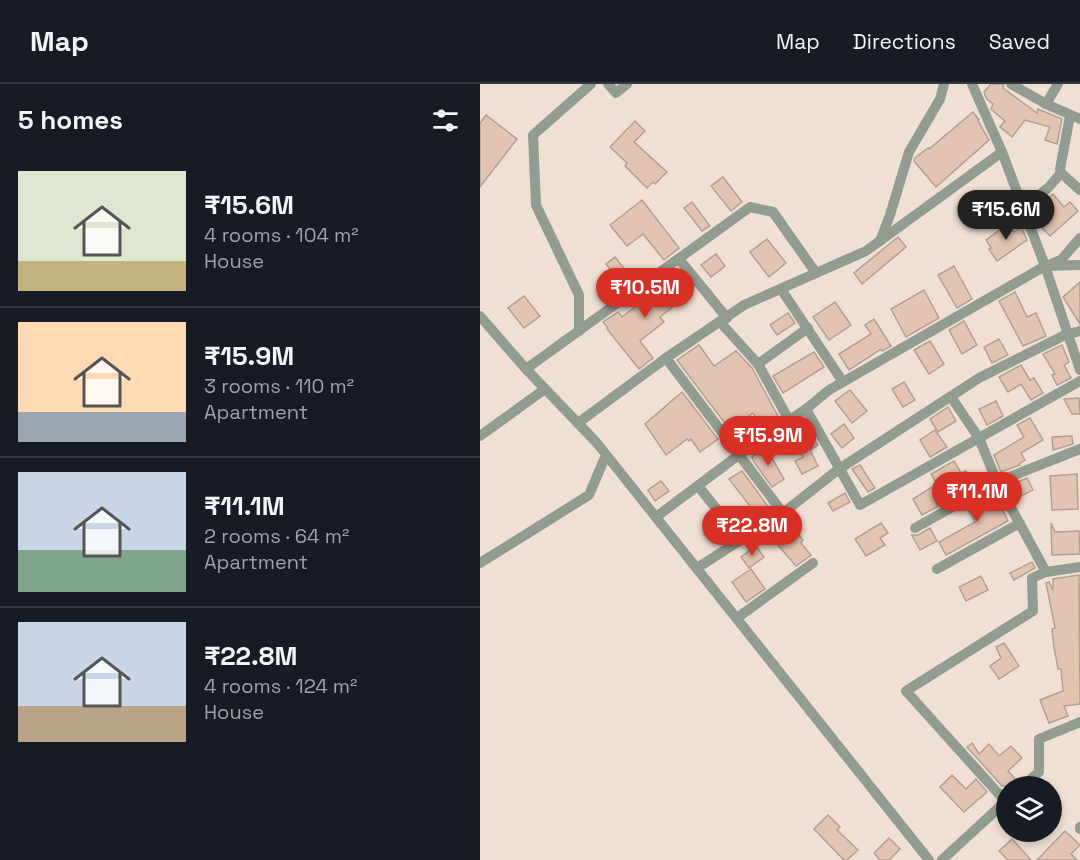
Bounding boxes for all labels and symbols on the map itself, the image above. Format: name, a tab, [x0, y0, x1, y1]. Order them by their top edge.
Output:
pin: ₹15.6M	[957, 190, 1055, 241]
pin: ₹10.5M	[596, 268, 694, 319]
pin: ₹15.9M	[719, 416, 817, 467]
pin: ₹11.1M	[928, 472, 1026, 523]
pin: ₹22.8M	[703, 506, 801, 557]

